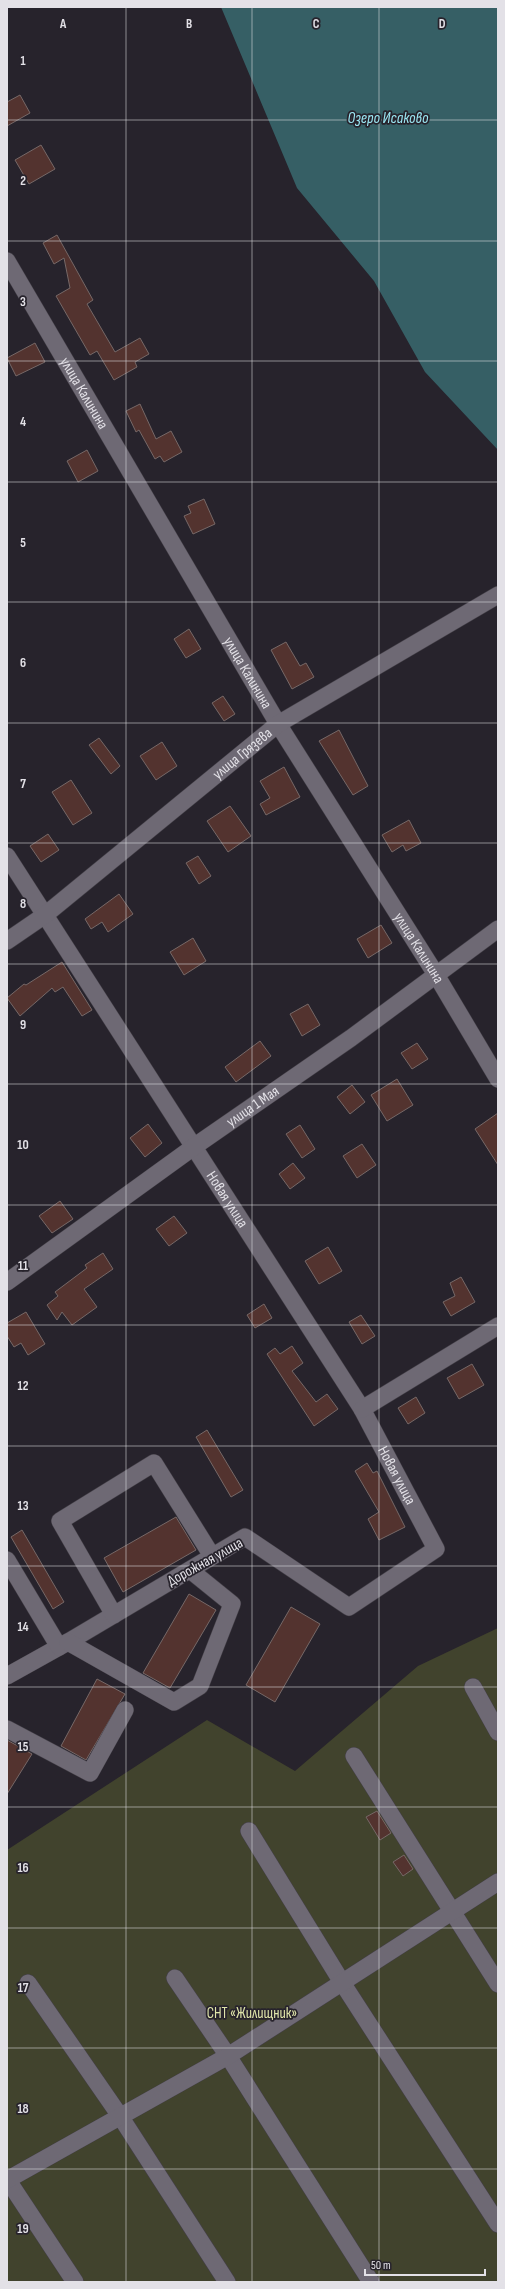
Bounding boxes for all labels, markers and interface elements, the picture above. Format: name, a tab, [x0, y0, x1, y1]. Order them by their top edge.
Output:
text: A	[59, 16, 67, 32]
text: B	[186, 16, 192, 32]
text: C	[313, 16, 320, 32]
text: D	[439, 16, 446, 32]
text: 1	[20, 53, 26, 69]
water label: Озеро Исаково	[347, 109, 429, 128]
text: 2	[20, 173, 26, 189]
text: 3	[20, 294, 26, 310]
street label: улица Калинина	[56, 354, 113, 433]
text: 4	[20, 414, 26, 430]
text: 5	[20, 535, 26, 551]
street label: улица Калинина	[219, 633, 277, 712]
text: 6	[20, 655, 26, 671]
street label: улица Грязева	[208, 723, 276, 783]
text: 7	[20, 776, 26, 792]
text: 8	[20, 896, 26, 912]
street label: улица Калинина	[390, 909, 449, 987]
text: 9	[20, 1017, 26, 1033]
street label: улица 1 Мая	[222, 1081, 283, 1131]
text: 10	[17, 1137, 29, 1153]
street label: Новая улица	[202, 1167, 253, 1231]
text: 11	[18, 1258, 28, 1274]
text: 12	[18, 1378, 29, 1394]
street label: Новая улица	[374, 1443, 420, 1508]
text: 13	[18, 1498, 29, 1514]
street label: Дорожная улица	[164, 1533, 246, 1591]
text: 14	[17, 1619, 29, 1635]
text: 15	[18, 1739, 29, 1755]
text: 16	[17, 1860, 29, 1876]
text: 17	[18, 1980, 29, 1996]
park label: СНТ «Жилищник»	[207, 2004, 297, 2023]
text: 18	[17, 2101, 29, 2117]
text: 19	[17, 2221, 29, 2237]
scale bar	[365, 2251, 485, 2277]
text: 50 m	[371, 2258, 391, 2273]

